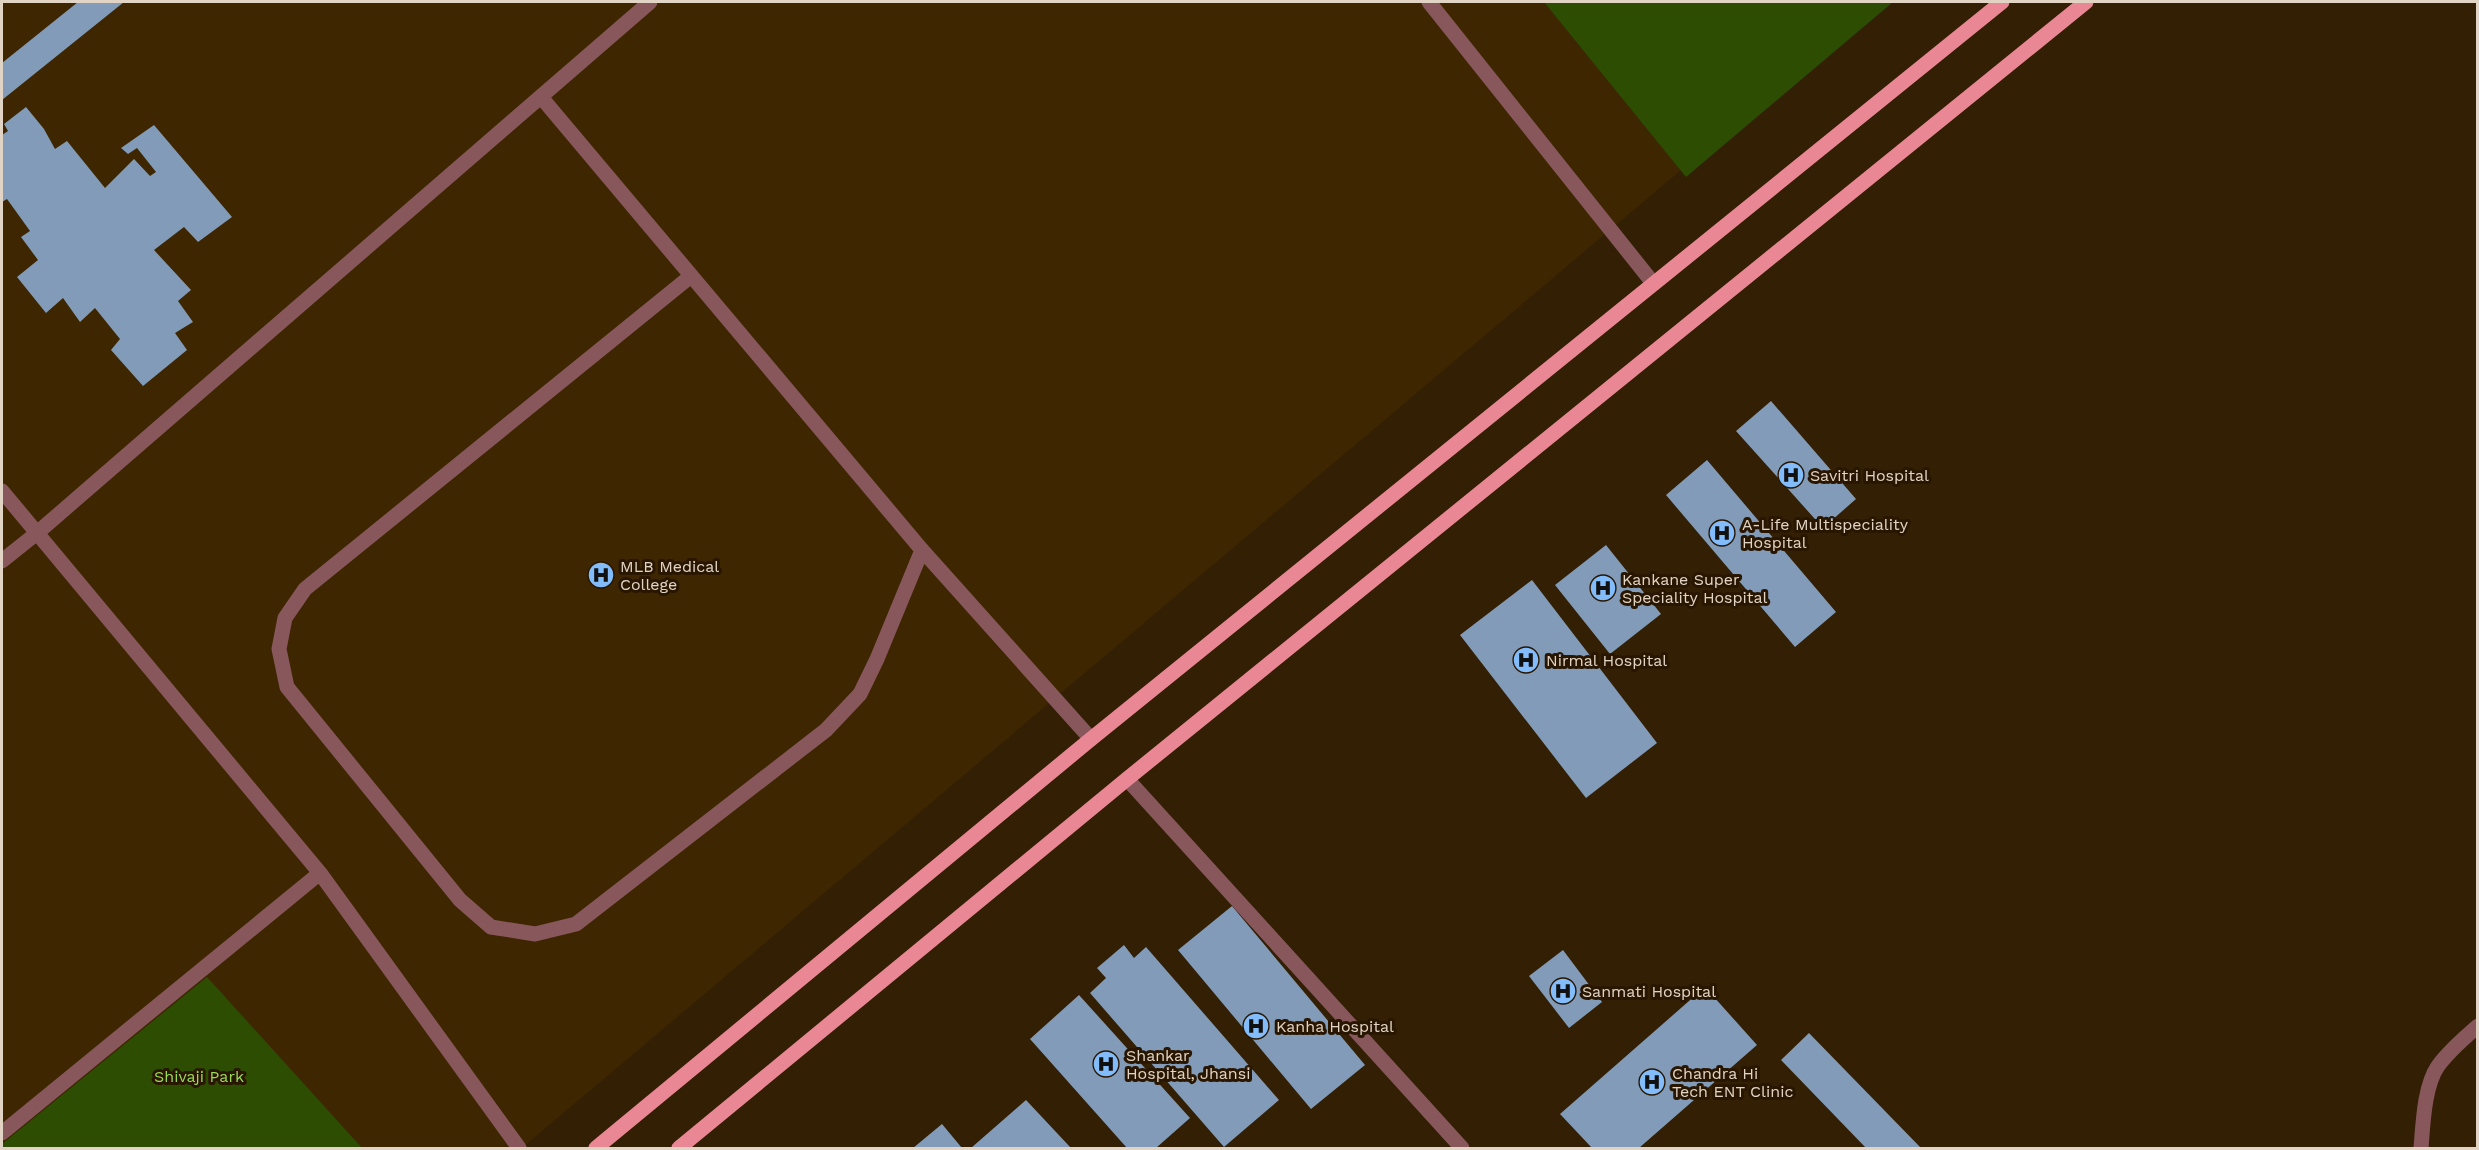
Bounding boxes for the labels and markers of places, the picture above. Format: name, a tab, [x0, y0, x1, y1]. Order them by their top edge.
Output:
hospital icon: Savitri Hospital	[1776, 460, 1806, 490]
place label: Savitri Hospital	[1810, 466, 1929, 485]
place label: A-Life Multispeciality Hospital	[1742, 515, 1909, 552]
hospital icon: A-Life Multispeciality Hospital	[1707, 518, 1737, 548]
place label: MLB Medical College	[620, 557, 719, 594]
hospital icon: MLB Medical College	[586, 560, 616, 590]
place label: Kankane Super Speciality Hospital	[1622, 570, 1768, 607]
hospital icon: Kankane Super Speciality Hospital	[1588, 573, 1618, 603]
hospital icon: Nirmal Hospital	[1511, 645, 1541, 675]
place label: Nirmal Hospital	[1546, 651, 1667, 670]
hospital icon: Sanmati Hospital	[1548, 976, 1578, 1006]
place label: Sanmati Hospital	[1582, 982, 1716, 1001]
hospital icon: Kanha Hospital	[1241, 1011, 1271, 1041]
place label: Kanha Hospital	[1276, 1017, 1394, 1036]
place label: Shankar Hospital, Jhansi	[1126, 1046, 1250, 1083]
hospital icon: Shankar Hospital, Jhansi	[1091, 1049, 1121, 1079]
place label: Chandra Hi Tech ENT Clinic	[1672, 1064, 1793, 1101]
hospital icon: Chandra Hi Tech ENT Clinic	[1637, 1067, 1667, 1097]

